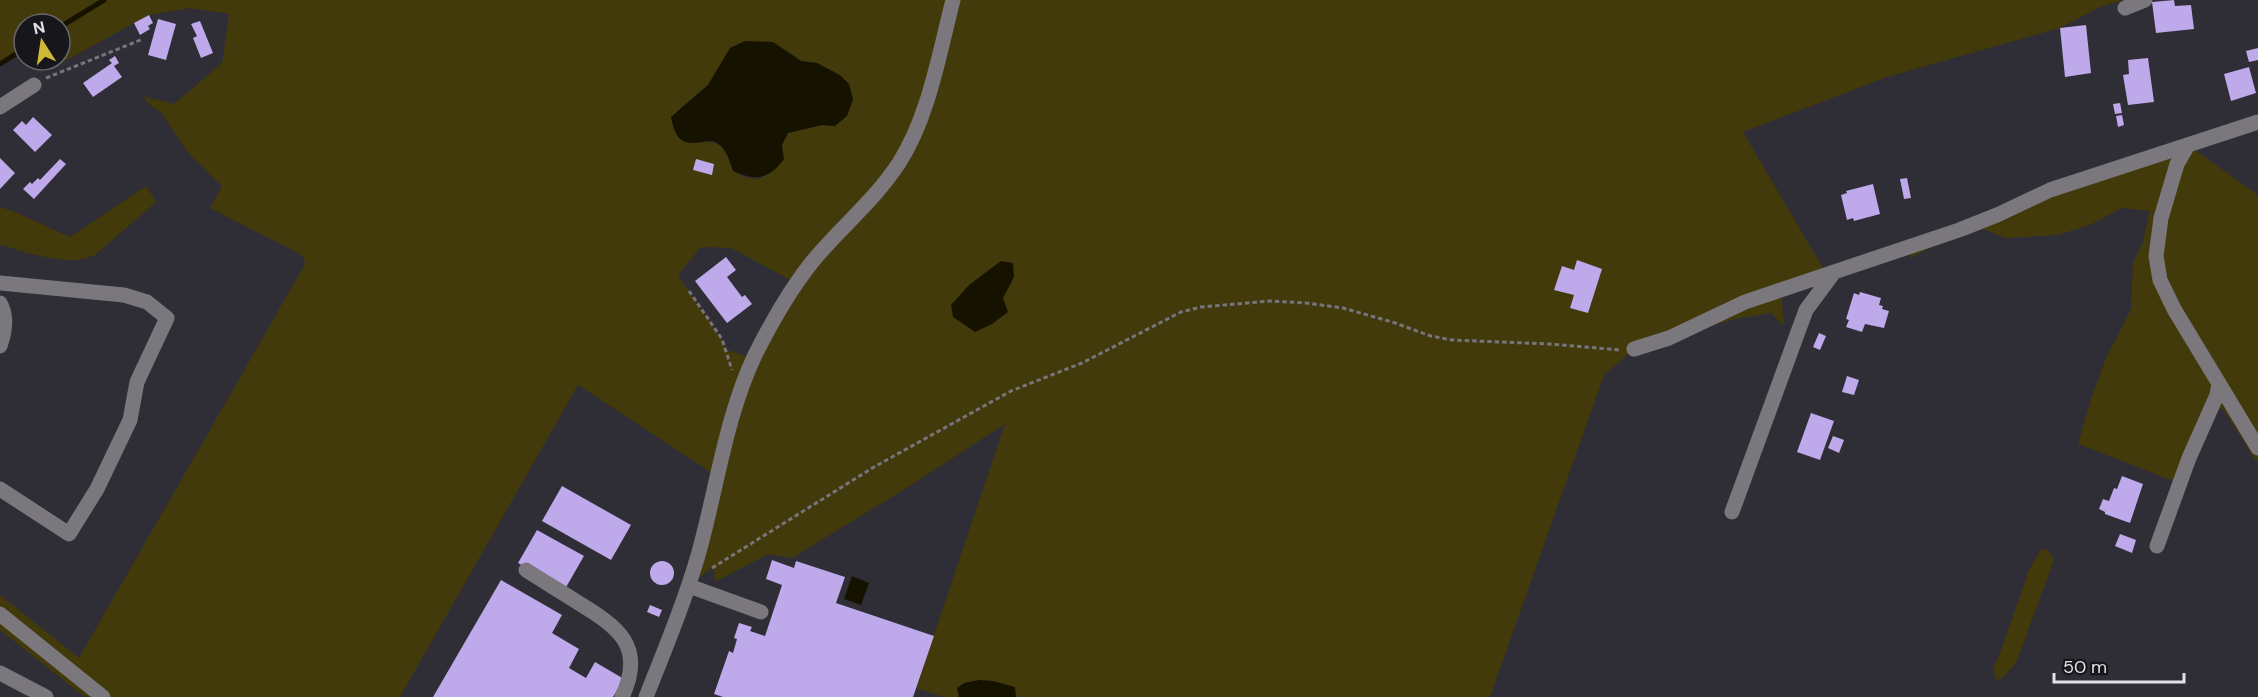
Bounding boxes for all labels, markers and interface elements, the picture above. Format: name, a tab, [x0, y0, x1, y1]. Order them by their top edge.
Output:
north arrow	[12, 12, 72, 72]
text: N	[31, 16, 47, 39]
scale bar	[2054, 646, 2184, 684]
text: 50 m	[2063, 655, 2107, 679]

